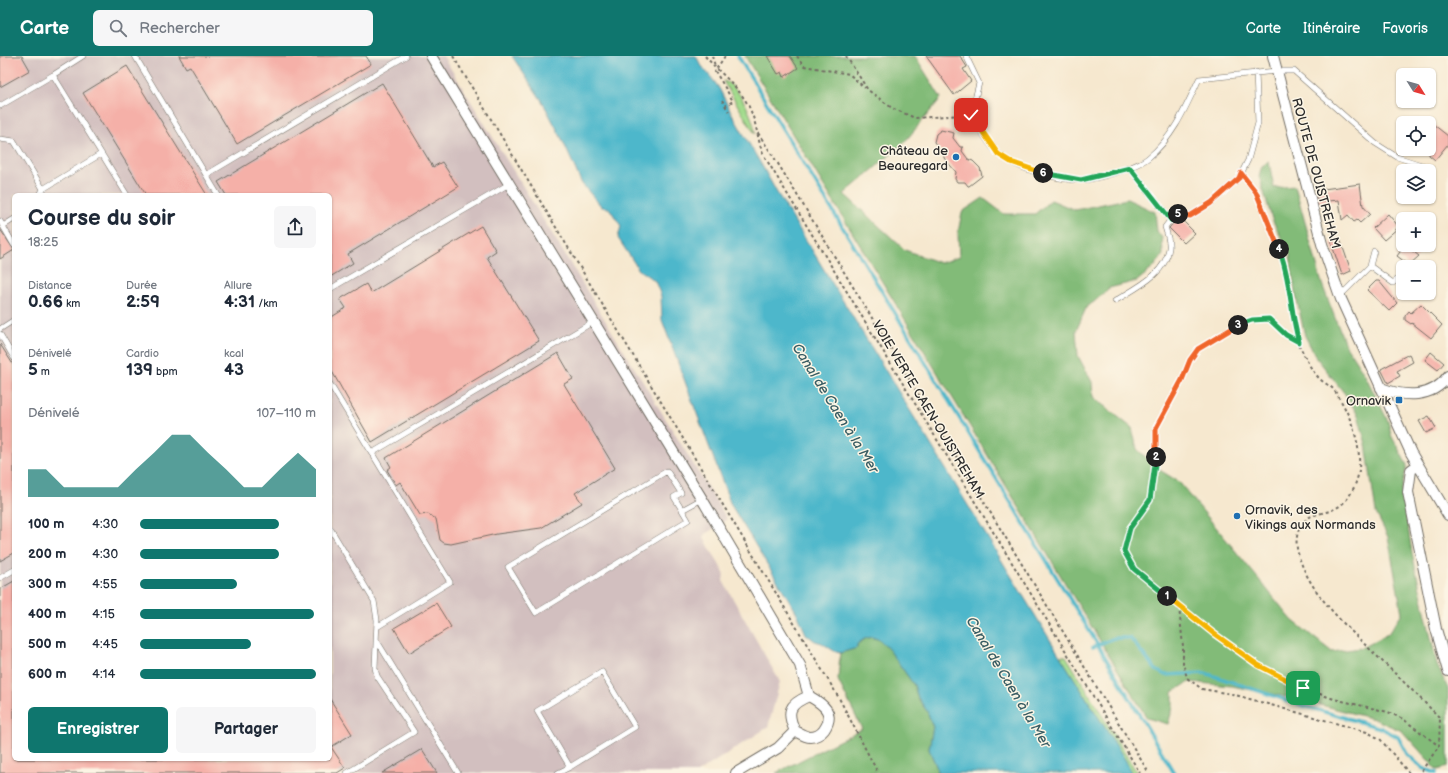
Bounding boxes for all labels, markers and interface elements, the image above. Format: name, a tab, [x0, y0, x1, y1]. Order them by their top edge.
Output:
search box	[93, 10, 373, 46]
text: Carte	[20, 17, 69, 40]
icon: search	[107, 17, 129, 39]
text: Rechercher	[139, 19, 220, 38]
text: Carte	[1246, 20, 1281, 37]
text: Itinéraire	[1303, 20, 1360, 37]
text: Favoris	[1382, 20, 1428, 37]
north arrow	[1396, 68, 1436, 108]
map controls	[1396, 68, 1436, 300]
street label: ROUTE DE OUISTREHAM	[1288, 96, 1344, 250]
pin	[954, 98, 988, 132]
icon: check	[960, 104, 982, 126]
button: locate	[1396, 116, 1436, 156]
place label: Château de Beauregard	[878, 143, 948, 174]
marker: Château de Beauregard	[951, 152, 961, 162]
pin: 6	[1033, 163, 1053, 183]
button: layers	[1396, 164, 1436, 204]
text: 6	[1040, 166, 1046, 179]
pin: 5	[1168, 204, 1188, 224]
text: Course du soir	[28, 205, 175, 232]
button: share	[274, 206, 316, 248]
text: 5	[1175, 207, 1181, 220]
button: +	[1396, 212, 1436, 252]
text: 18:25	[28, 234, 58, 250]
pin: 4	[1269, 239, 1289, 259]
text: 4	[1276, 242, 1282, 255]
button: −	[1396, 260, 1436, 300]
text: Distance	[28, 279, 72, 292]
text: Durée	[126, 279, 157, 292]
text: Allure	[224, 279, 252, 292]
text: 0.66	[28, 292, 63, 312]
text: 2:59	[126, 292, 160, 312]
text: 4:31	[224, 292, 255, 312]
text: km	[63, 297, 80, 310]
text: /km	[255, 297, 278, 310]
pin: 3	[1228, 315, 1248, 335]
street label: VOIE VERTE CAEN-OUISTREHAM	[869, 318, 988, 501]
text: 3	[1235, 318, 1241, 331]
water label: Canal de Caen à la Mer	[789, 340, 883, 477]
text: Dénivelé	[28, 347, 72, 360]
text: Cardio	[126, 347, 159, 360]
text: kcal	[224, 347, 244, 360]
text: 5	[28, 360, 38, 380]
text: 139	[126, 360, 153, 380]
text: 43	[224, 360, 244, 380]
text: m	[38, 365, 50, 378]
text: bpm	[153, 365, 178, 378]
place label: Ornavik	[1346, 393, 1392, 409]
marker: Ornavik	[1394, 395, 1404, 405]
text: Dénivelé	[28, 405, 79, 421]
text: 107–110 m	[256, 405, 316, 421]
pin: 2	[1146, 447, 1166, 467]
text: 2	[1153, 450, 1159, 463]
place label: Ornavik, des Vikings aux Normands	[1245, 502, 1376, 533]
marker: Ornavik, des Vikings aux Normands	[1232, 511, 1242, 521]
text: 100 m	[28, 516, 64, 532]
text: 4:30	[92, 516, 118, 532]
text: 200 m	[28, 546, 66, 562]
text: 4:30	[92, 546, 118, 562]
text: 300 m	[28, 576, 66, 592]
text: 4:55	[92, 576, 117, 592]
pin: 1	[1157, 586, 1177, 606]
text: 1	[1165, 589, 1169, 602]
text: 400 m	[28, 606, 66, 622]
text: 4:15	[92, 606, 115, 622]
water label: Canal de Caen à la Mer	[963, 614, 1055, 752]
text: 500 m	[28, 636, 66, 652]
text: 4:45	[92, 636, 118, 652]
text: 600 m	[28, 666, 67, 682]
text: 4:14	[92, 666, 116, 682]
pin	[1286, 671, 1320, 705]
icon: arrive	[1292, 677, 1314, 699]
button: Enregistrer	[28, 707, 168, 753]
button: Partager	[176, 707, 316, 753]

